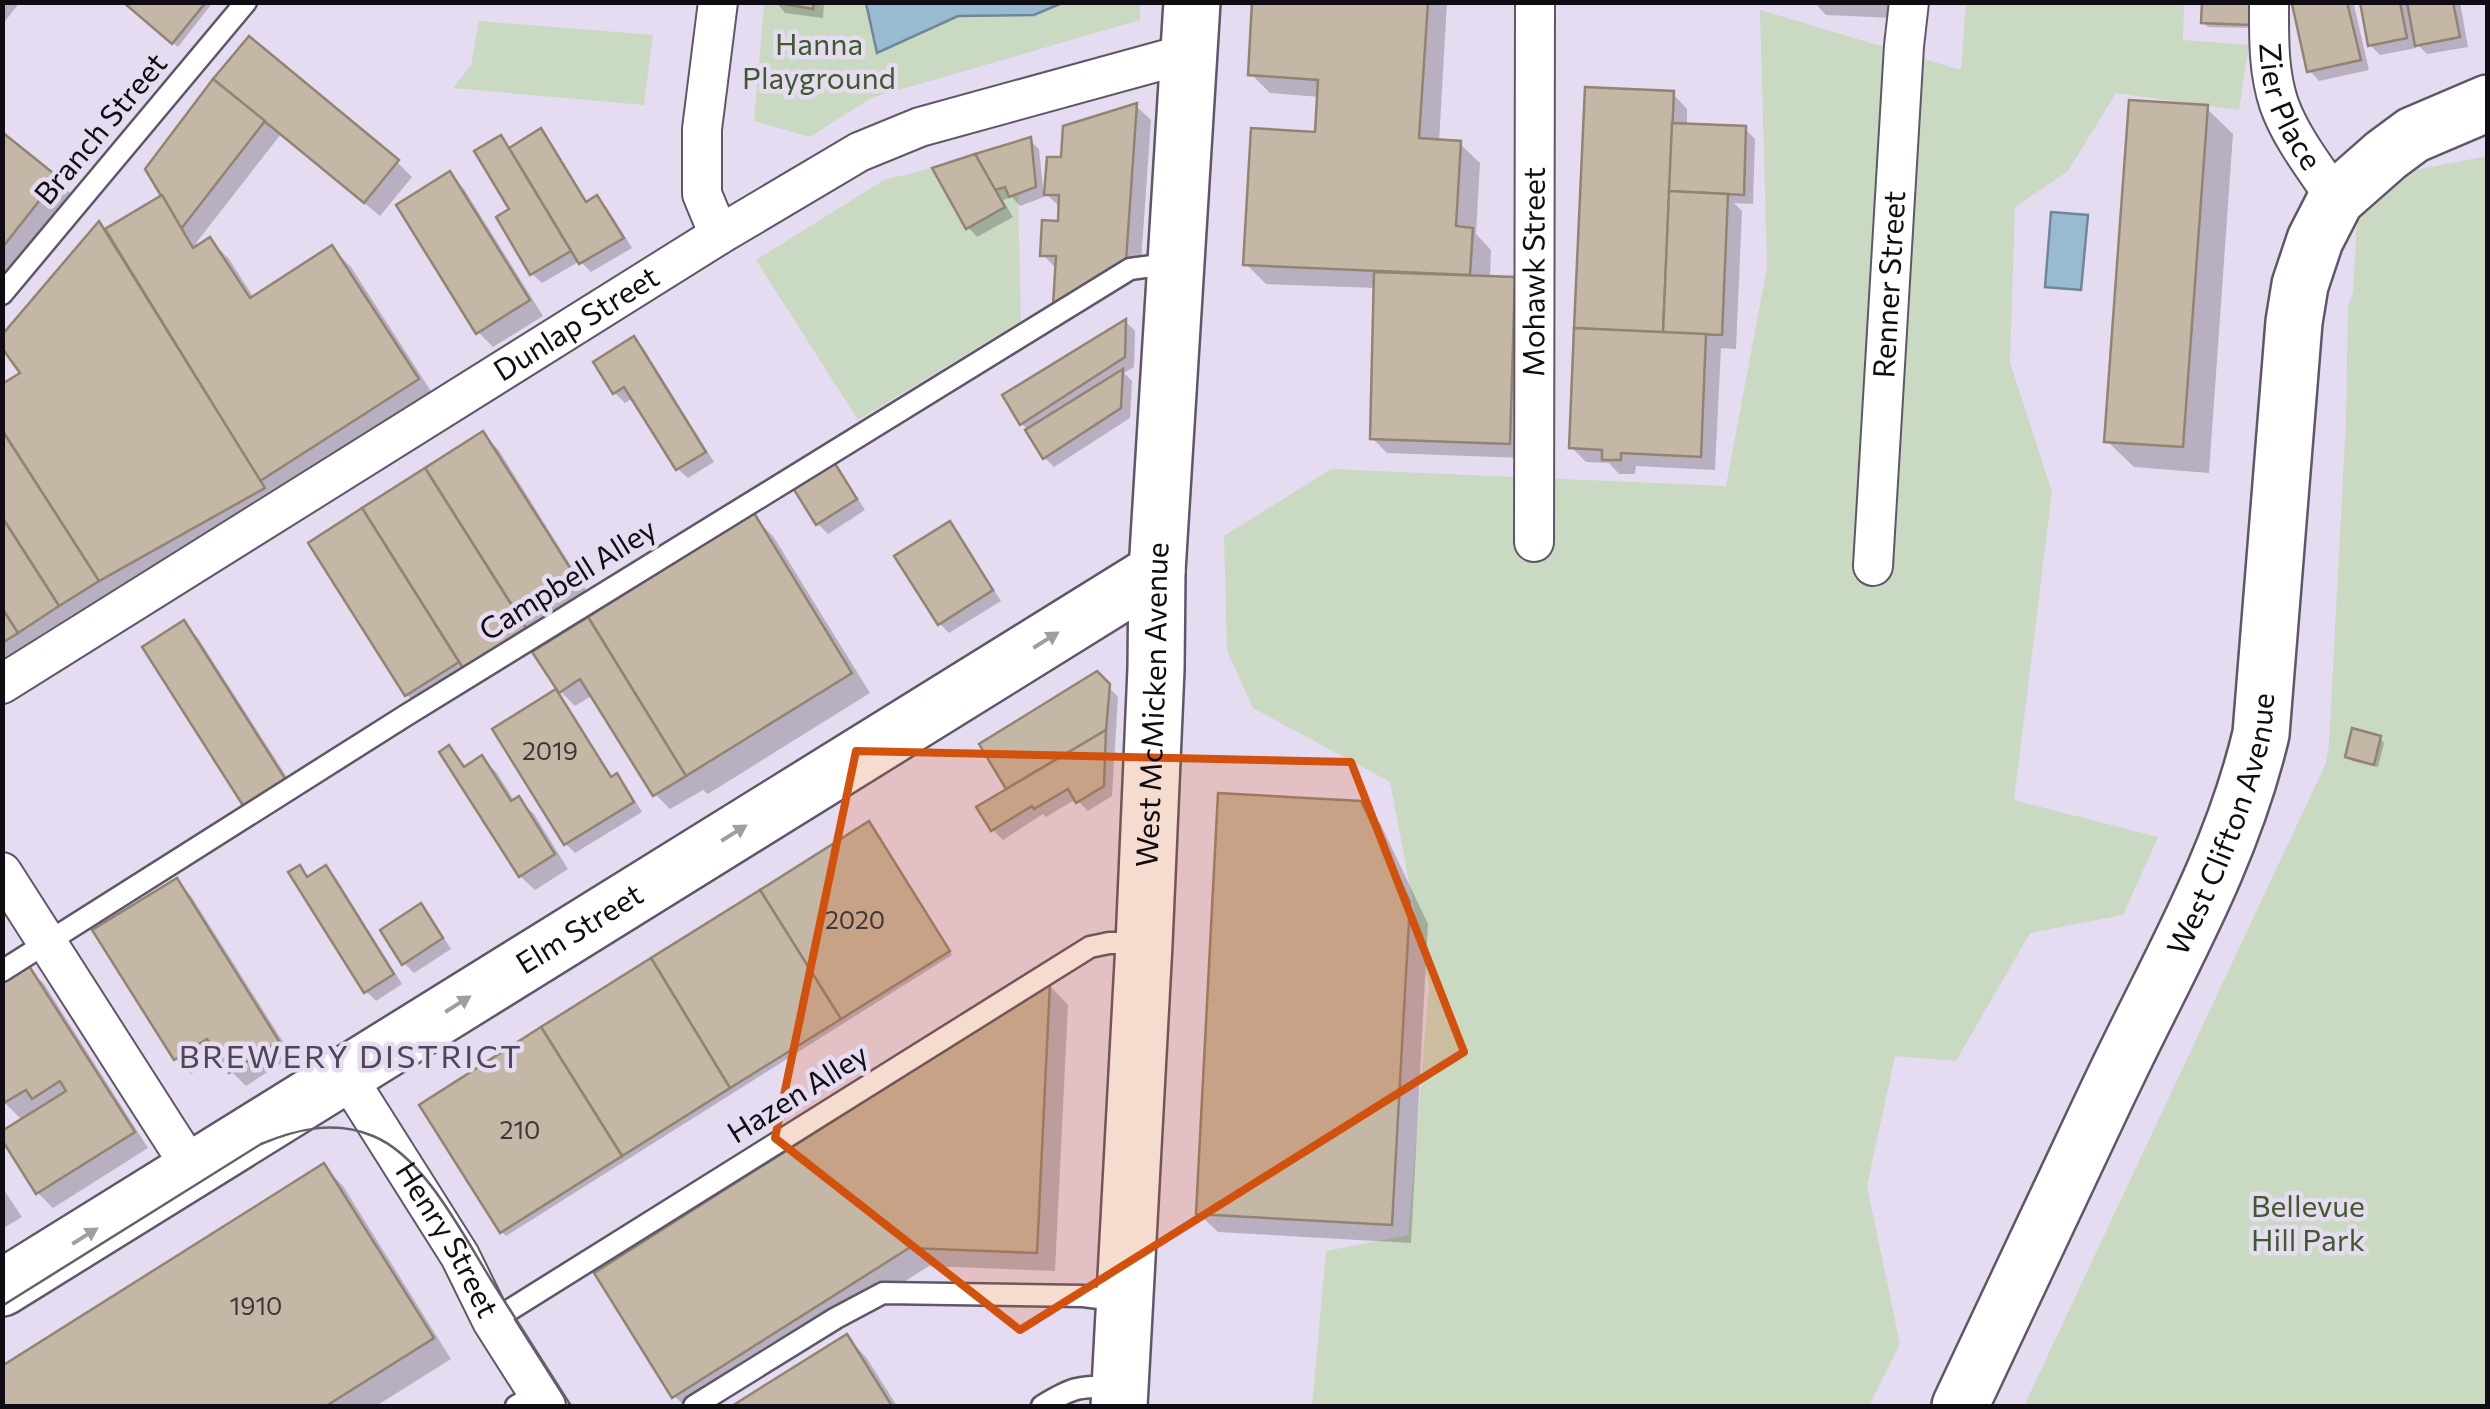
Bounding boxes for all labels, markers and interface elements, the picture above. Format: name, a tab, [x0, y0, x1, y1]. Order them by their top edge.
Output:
park label: Hanna Playground	[742, 24, 896, 95]
street label: Zier Place	[2253, 42, 2331, 176]
street label: Branch Street	[25, 44, 173, 211]
street label: Mohawk Street	[1513, 167, 1551, 377]
street label: Renner Street	[1863, 190, 1911, 379]
street label: Dunlap Street	[486, 257, 665, 388]
street label: Campbell Alley	[471, 509, 662, 647]
street label: West McMicken Avenue	[1126, 541, 1175, 868]
one-way arrow	[1032, 632, 1060, 650]
street label: West Clifton Avenue	[2157, 691, 2280, 960]
house number: 2019	[522, 735, 578, 765]
one-way arrow	[720, 825, 748, 843]
street label: Elm Street	[508, 874, 649, 980]
house number: 2020	[825, 904, 885, 934]
one-way arrow	[444, 996, 472, 1013]
street label: Hazen Alley	[720, 1034, 874, 1150]
district label: BREWERY DISTRICT	[179, 1035, 523, 1075]
house number: 210	[500, 1114, 540, 1144]
street label: Henry Street	[389, 1154, 508, 1323]
park label: Bellevue Hill Park	[2251, 1186, 2365, 1257]
one-way arrow	[71, 1228, 99, 1245]
house number: 1910	[230, 1290, 282, 1320]

